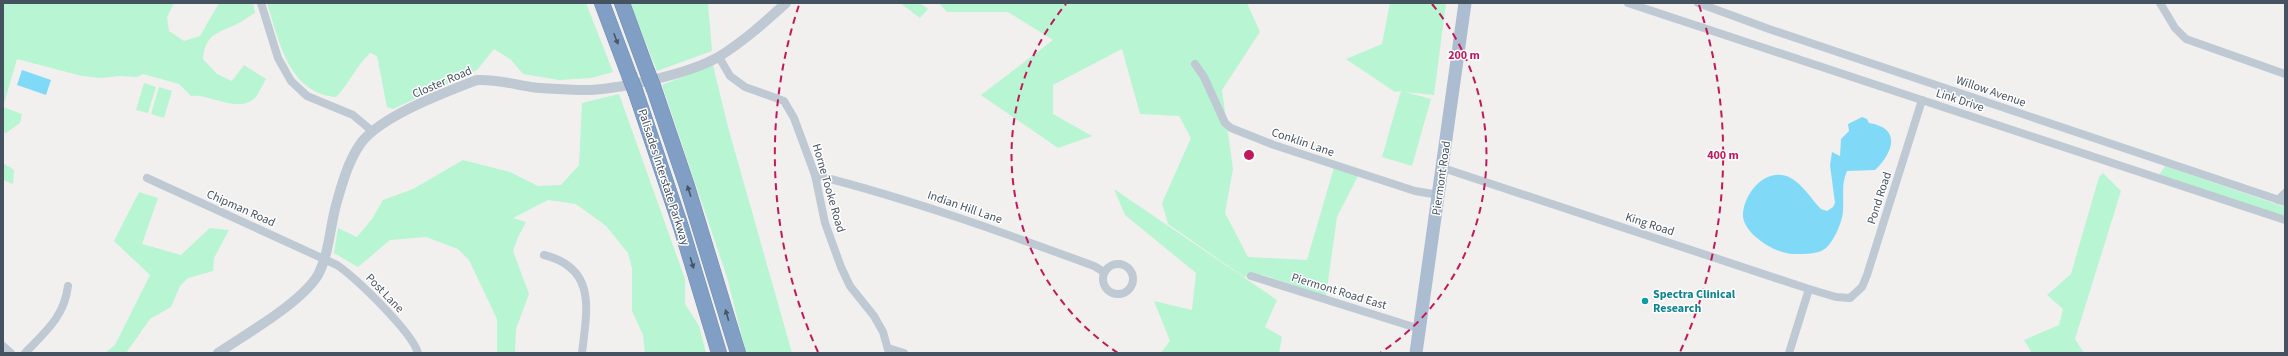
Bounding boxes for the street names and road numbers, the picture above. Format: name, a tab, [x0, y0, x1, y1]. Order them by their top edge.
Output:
street label: Closter Road	[410, 62, 475, 103]
street label: Willow Avenue	[1954, 72, 2028, 111]
street label: Link Drive	[1934, 85, 1986, 116]
street label: Palisades Interstate Parkway	[633, 107, 694, 248]
street label: Conklin Lane	[1269, 124, 1336, 161]
street label: Piermont Road	[1428, 140, 1455, 216]
street label: Horne Tooke Road	[808, 142, 849, 235]
street label: Pond Road	[1863, 170, 1896, 227]
street label: Chipman Road	[204, 186, 278, 231]
street label: Indian Hill Lane	[925, 187, 1005, 228]
street label: King Road	[1623, 209, 1677, 240]
street label: Piermont Road East	[1289, 269, 1389, 314]
street label: Post Lane	[362, 270, 408, 317]

